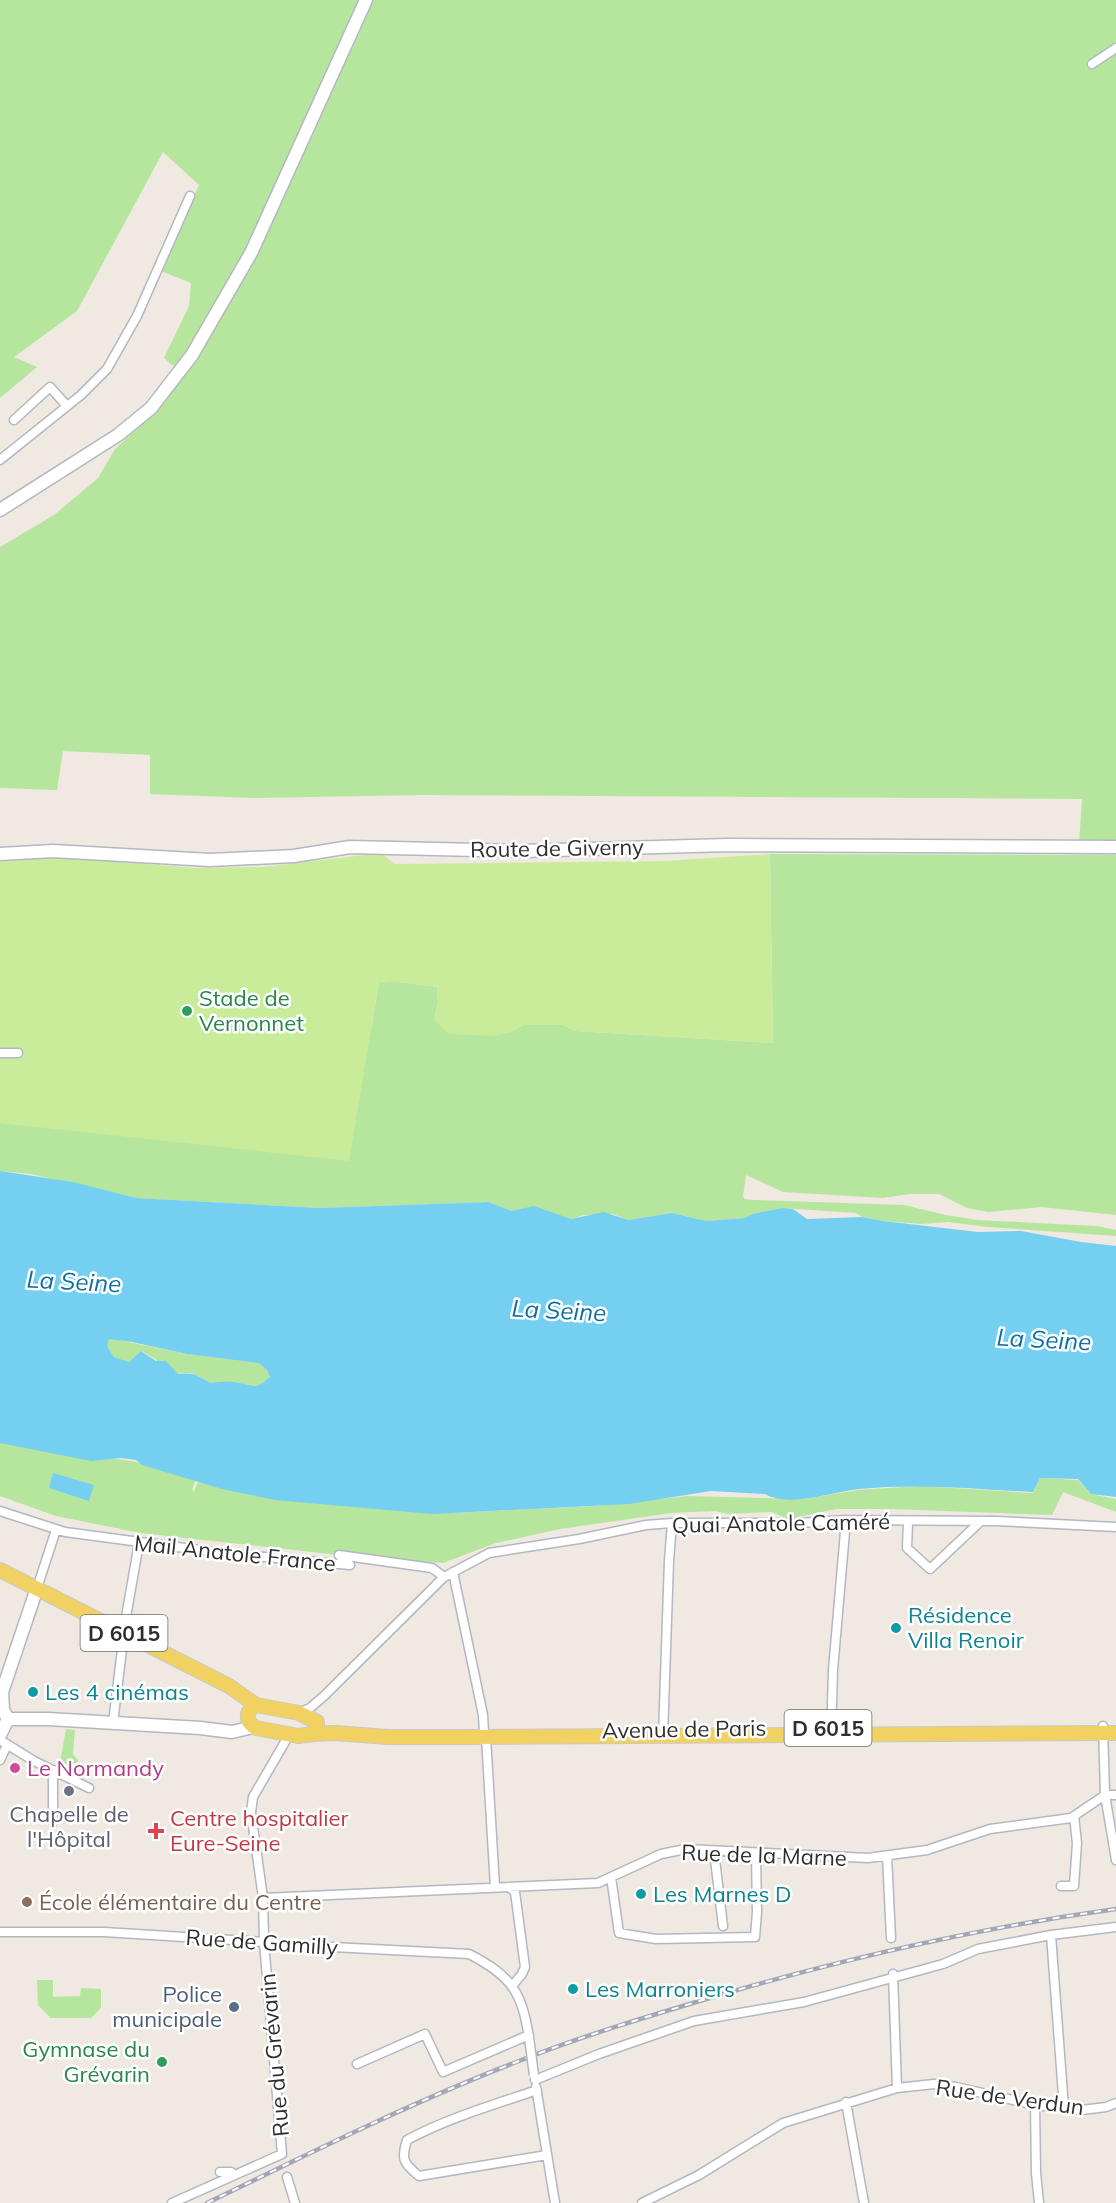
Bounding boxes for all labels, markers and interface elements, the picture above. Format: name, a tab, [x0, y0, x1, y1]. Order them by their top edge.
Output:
street label: Route de Giverny	[470, 832, 644, 864]
place label: Stade de Vernonnet	[199, 984, 304, 1037]
marker: Stade de Vernonnet	[180, 1004, 194, 1018]
water label: La Seine	[26, 1264, 122, 1298]
water label: La Seine	[511, 1293, 607, 1327]
water label: La Seine	[996, 1322, 1092, 1356]
street label: Quai Anatole Caméré	[672, 1507, 890, 1539]
street label: Mail Anatole France	[133, 1528, 337, 1578]
place label: Résidence Villa Renoir	[908, 1601, 1024, 1654]
road number: D 6015	[80, 1615, 168, 1651]
marker: Résidence Villa Renoir	[889, 1621, 903, 1635]
place label: Les 4 cinémas	[45, 1678, 189, 1706]
marker: Les 4 cinémas	[26, 1685, 40, 1699]
road number: D 6015	[784, 1710, 872, 1746]
street label: Avenue de Paris	[602, 1714, 766, 1744]
place label: Le Normandy	[27, 1754, 164, 1782]
marker: Le Normandy	[8, 1761, 22, 1775]
marker: Chapelle de l'Hôpital	[62, 1784, 76, 1798]
place label: Chapelle de l'Hôpital	[9, 1800, 129, 1853]
place label: Centre hospitalier Eure-Seine	[170, 1804, 349, 1857]
marker: Centre hospitalier Eure-Seine	[147, 1822, 165, 1840]
street label: Rue de la Marne	[681, 1838, 847, 1872]
place label: Les Marnes D	[653, 1880, 792, 1908]
marker: Les Marnes D	[634, 1887, 648, 1901]
place label: École élémentaire du Centre	[39, 1888, 321, 1916]
marker: École élémentaire du Centre	[20, 1895, 34, 1909]
street label: Rue de Gamilly	[185, 1923, 339, 1961]
street label: Rue du Grévarin	[253, 1972, 295, 2138]
place label: Les Marroniers	[585, 1975, 735, 2003]
place label: Police municipale	[112, 1980, 222, 2033]
marker: Les Marroniers	[566, 1982, 580, 1996]
marker: Police municipale	[227, 2000, 241, 2014]
place label: Gymnase du Grévarin	[22, 2035, 150, 2088]
marker: Gymnase du Grévarin	[155, 2055, 169, 2069]
street label: Rue de Verdun	[934, 2073, 1086, 2121]

